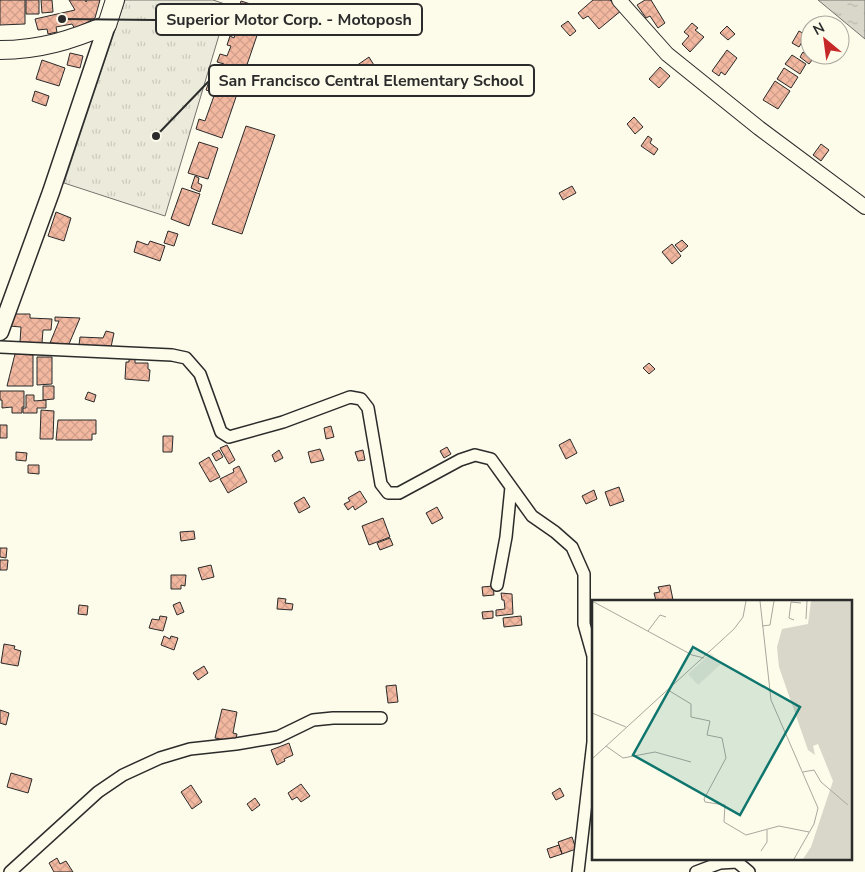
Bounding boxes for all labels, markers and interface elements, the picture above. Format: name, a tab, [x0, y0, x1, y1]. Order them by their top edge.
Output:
callout: Superior Motor Corp. - Motoposh	[156, 4, 422, 35]
text: Superior Motor Corp. - Motoposh	[166, 9, 412, 31]
north arrow	[800, 15, 850, 65]
text: N	[810, 18, 828, 40]
callout: San Francisco Central Elementary School	[209, 65, 534, 96]
text: San Francisco Central Elementary School	[218, 70, 524, 92]
inset map	[592, 600, 852, 860]

